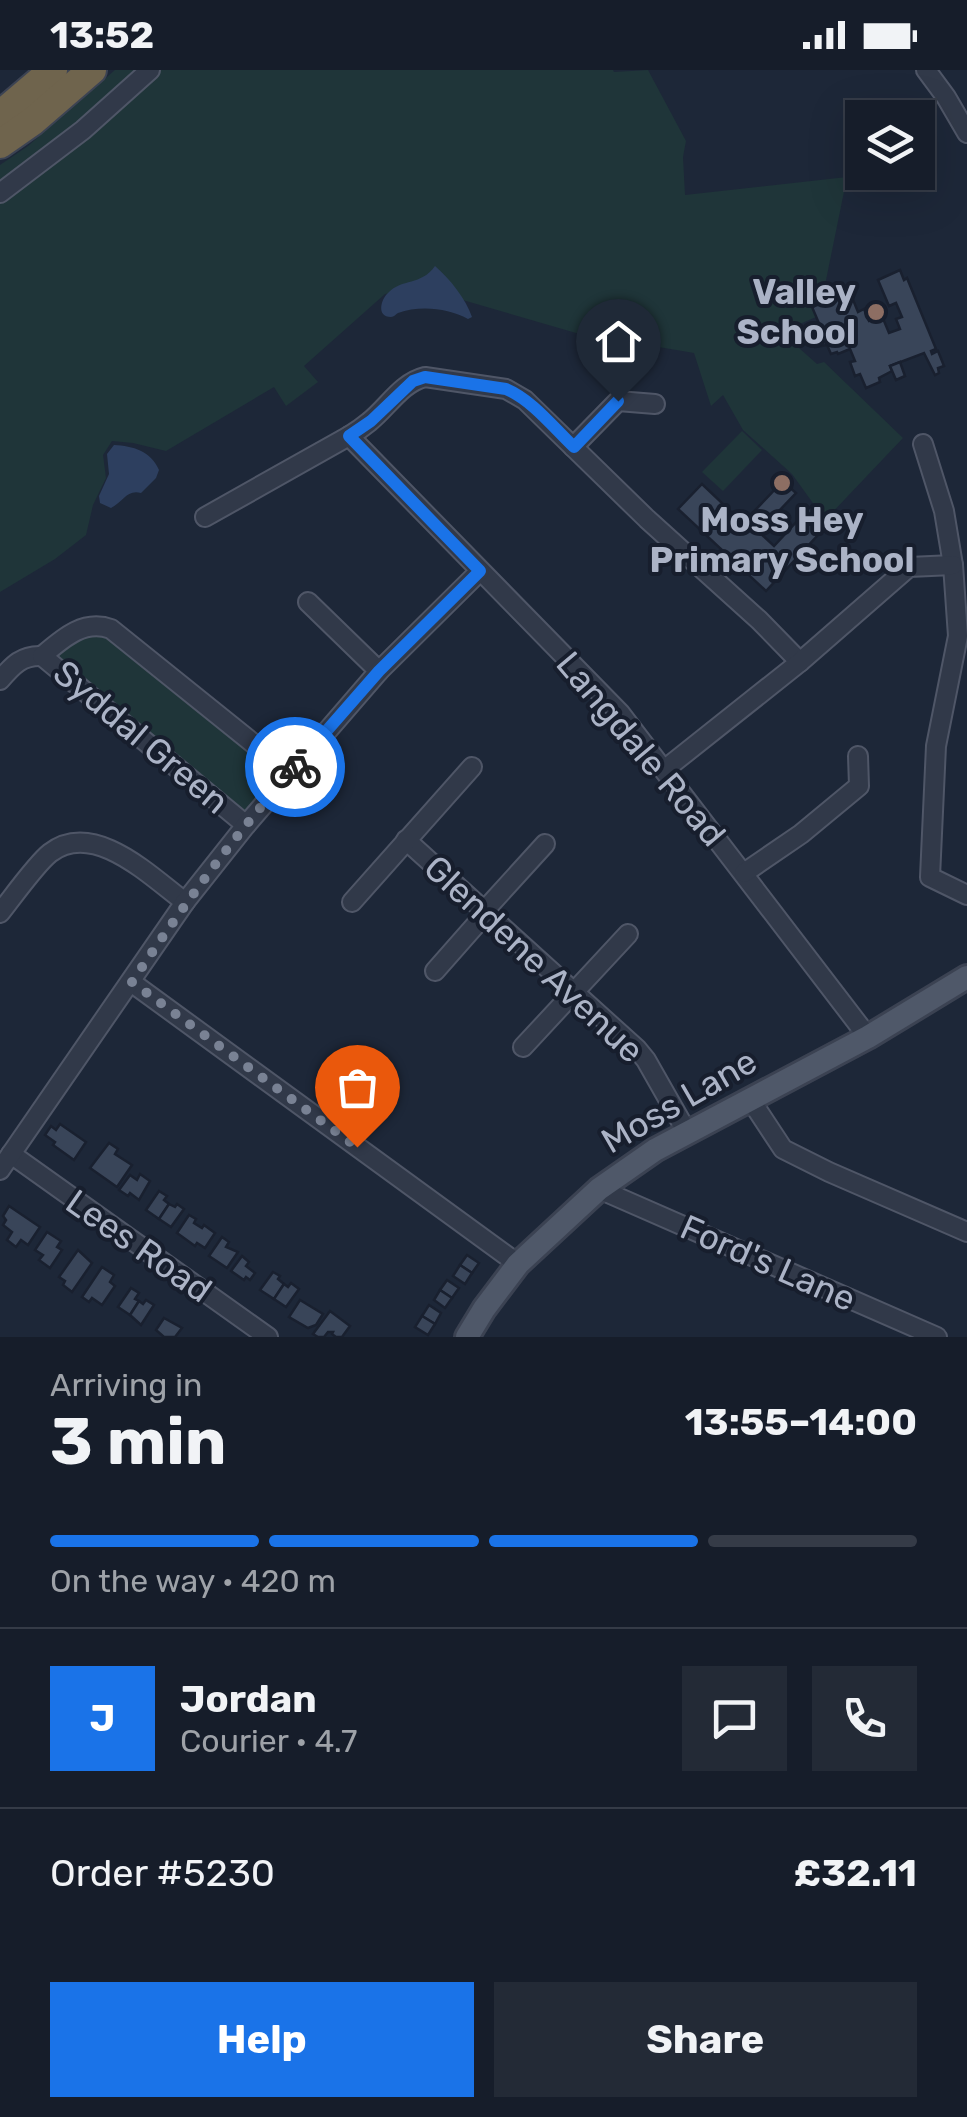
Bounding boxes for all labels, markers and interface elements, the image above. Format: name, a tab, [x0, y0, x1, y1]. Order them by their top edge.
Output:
text: 13:52	[50, 12, 154, 58]
map controls	[845, 100, 935, 190]
button: layers	[845, 100, 935, 190]
place label: Valley School	[737, 271, 856, 353]
pin	[576, 299, 661, 402]
marker: Valley School	[865, 301, 887, 323]
icon: home	[591, 314, 646, 369]
marker: Moss Hey Primary School	[771, 472, 793, 494]
place label: Moss Hey Primary School	[649, 499, 915, 581]
street label: Langdale Road	[547, 643, 735, 855]
street label: Syddal Green	[45, 652, 237, 822]
courier	[245, 717, 345, 817]
icon: bike	[268, 740, 323, 795]
street label: Glendene Avenue	[416, 847, 652, 1071]
street label: Moss Lane	[594, 1040, 764, 1162]
pin	[315, 1045, 400, 1148]
icon: bag	[330, 1060, 385, 1115]
street label: Lees Road	[58, 1181, 220, 1311]
street label: Ford's Lane	[674, 1206, 862, 1320]
text: Arriving in	[50, 1366, 202, 1404]
text: 13:55–14:00	[685, 1399, 917, 1445]
text: 3 min	[50, 1403, 227, 1480]
text: On the way · 420 m	[50, 1562, 336, 1600]
button: chat	[682, 1666, 787, 1771]
button: phone	[812, 1666, 917, 1771]
text: Jordan	[180, 1676, 317, 1722]
text: J	[90, 1695, 115, 1741]
text: Courier · 4.7	[180, 1722, 357, 1760]
text: Order #5230	[50, 1850, 275, 1896]
text: £32.11	[794, 1850, 917, 1896]
button: Help	[50, 1982, 474, 2097]
button: Share	[494, 1982, 917, 2097]

